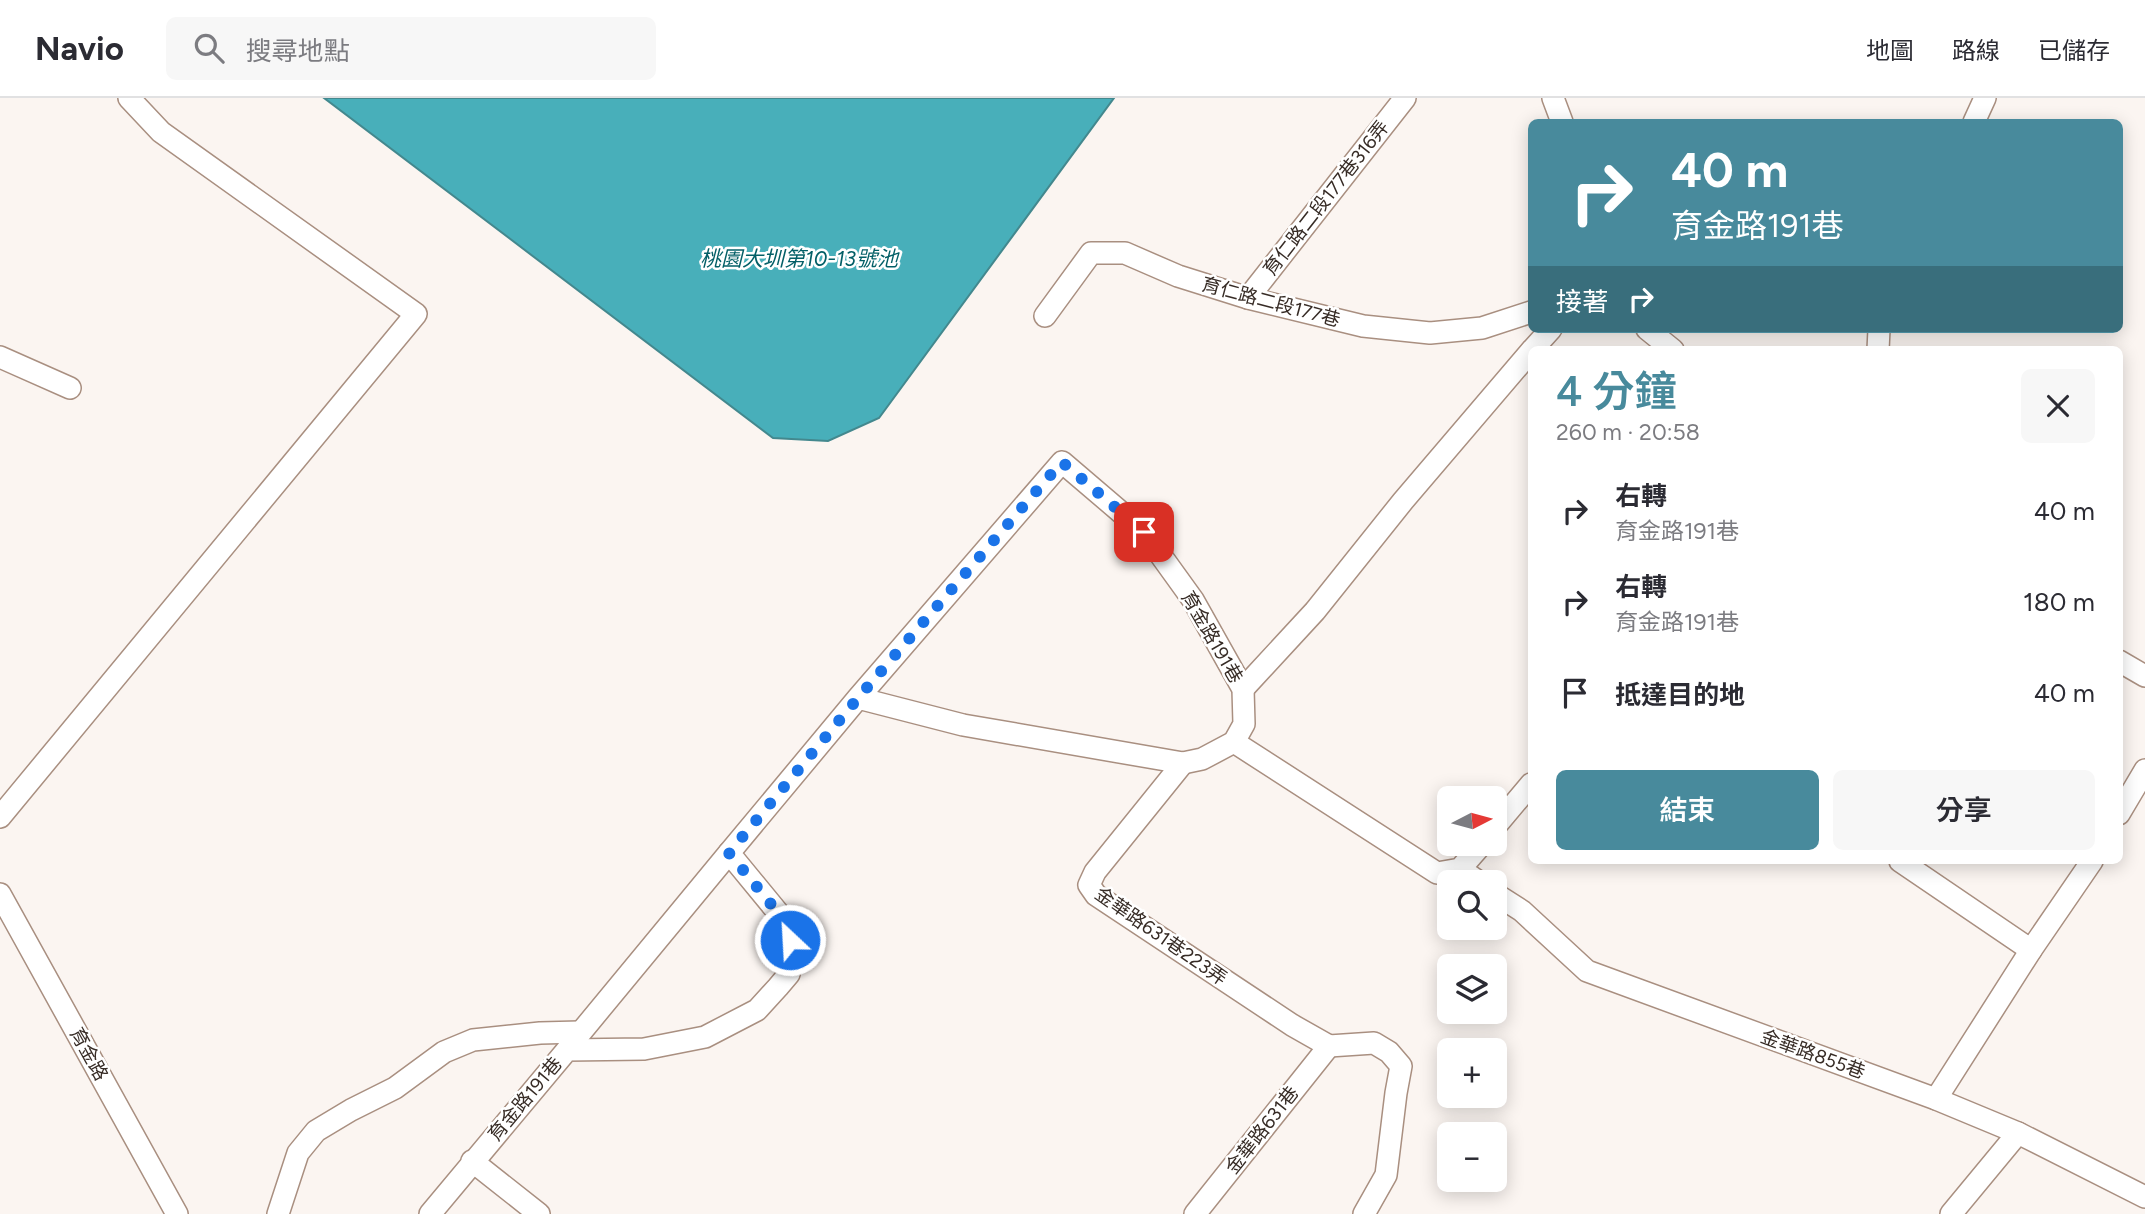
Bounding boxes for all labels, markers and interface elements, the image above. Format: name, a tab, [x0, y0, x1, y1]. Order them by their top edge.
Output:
search box	[166, 17, 656, 80]
text: Navio	[35, 29, 124, 68]
icon: search	[190, 29, 228, 67]
text: 搜尋地點	[246, 35, 350, 67]
text: 地圖	[1866, 36, 1914, 65]
text: 路線	[1952, 36, 2000, 65]
text: 已儲存	[2038, 36, 2110, 65]
street label: 育仁路二段177巷316弄	[1258, 116, 1394, 280]
text: 40 m	[1671, 140, 1788, 199]
icon: right	[1556, 147, 1647, 238]
text: 育金路191巷	[1671, 207, 1844, 245]
water label: 桃園大圳第10-13號池	[700, 246, 900, 271]
street label: 育仁路二段177巷	[1199, 272, 1343, 332]
icon: right	[1622, 280, 1660, 318]
text: 接著	[1556, 286, 1608, 318]
text: 4 分鐘	[1556, 366, 1677, 417]
button: close	[2021, 369, 2095, 443]
text: 260 m · 20:58	[1556, 418, 1700, 446]
text: 右轉	[1615, 480, 1667, 512]
icon: right	[1556, 492, 1594, 530]
text: 40 m	[2034, 495, 2095, 527]
pin	[1114, 502, 1174, 562]
icon: arrive	[1125, 513, 1163, 551]
text: 育金路191巷	[1615, 517, 1739, 545]
text: 右轉	[1615, 571, 1667, 603]
icon: right	[1556, 583, 1594, 621]
text: 180 m	[2023, 586, 2095, 618]
street label: 育金路191巷	[1176, 587, 1248, 687]
text: 育金路191巷	[1615, 608, 1739, 636]
icon: arrive	[1556, 674, 1594, 712]
text: 40 m	[2034, 677, 2095, 709]
text: 抵達目的地	[1615, 679, 1745, 711]
button: 結束	[1556, 770, 1819, 850]
button: 分享	[1833, 770, 2095, 850]
north arrow	[1437, 786, 1507, 856]
map controls	[1437, 786, 1507, 1192]
button: search	[1437, 870, 1507, 940]
street label: 金華路631巷223弄	[1091, 882, 1231, 990]
position arrow	[753, 903, 827, 977]
button: layers	[1437, 954, 1507, 1024]
street label: 育金路	[65, 1023, 113, 1085]
street label: 金華路855巷	[1758, 1024, 1868, 1084]
button: +	[1437, 1038, 1507, 1108]
street label: 育金路191巷	[483, 1052, 567, 1146]
street label: 金華路631巷	[1221, 1082, 1303, 1178]
button: −	[1437, 1122, 1507, 1192]

